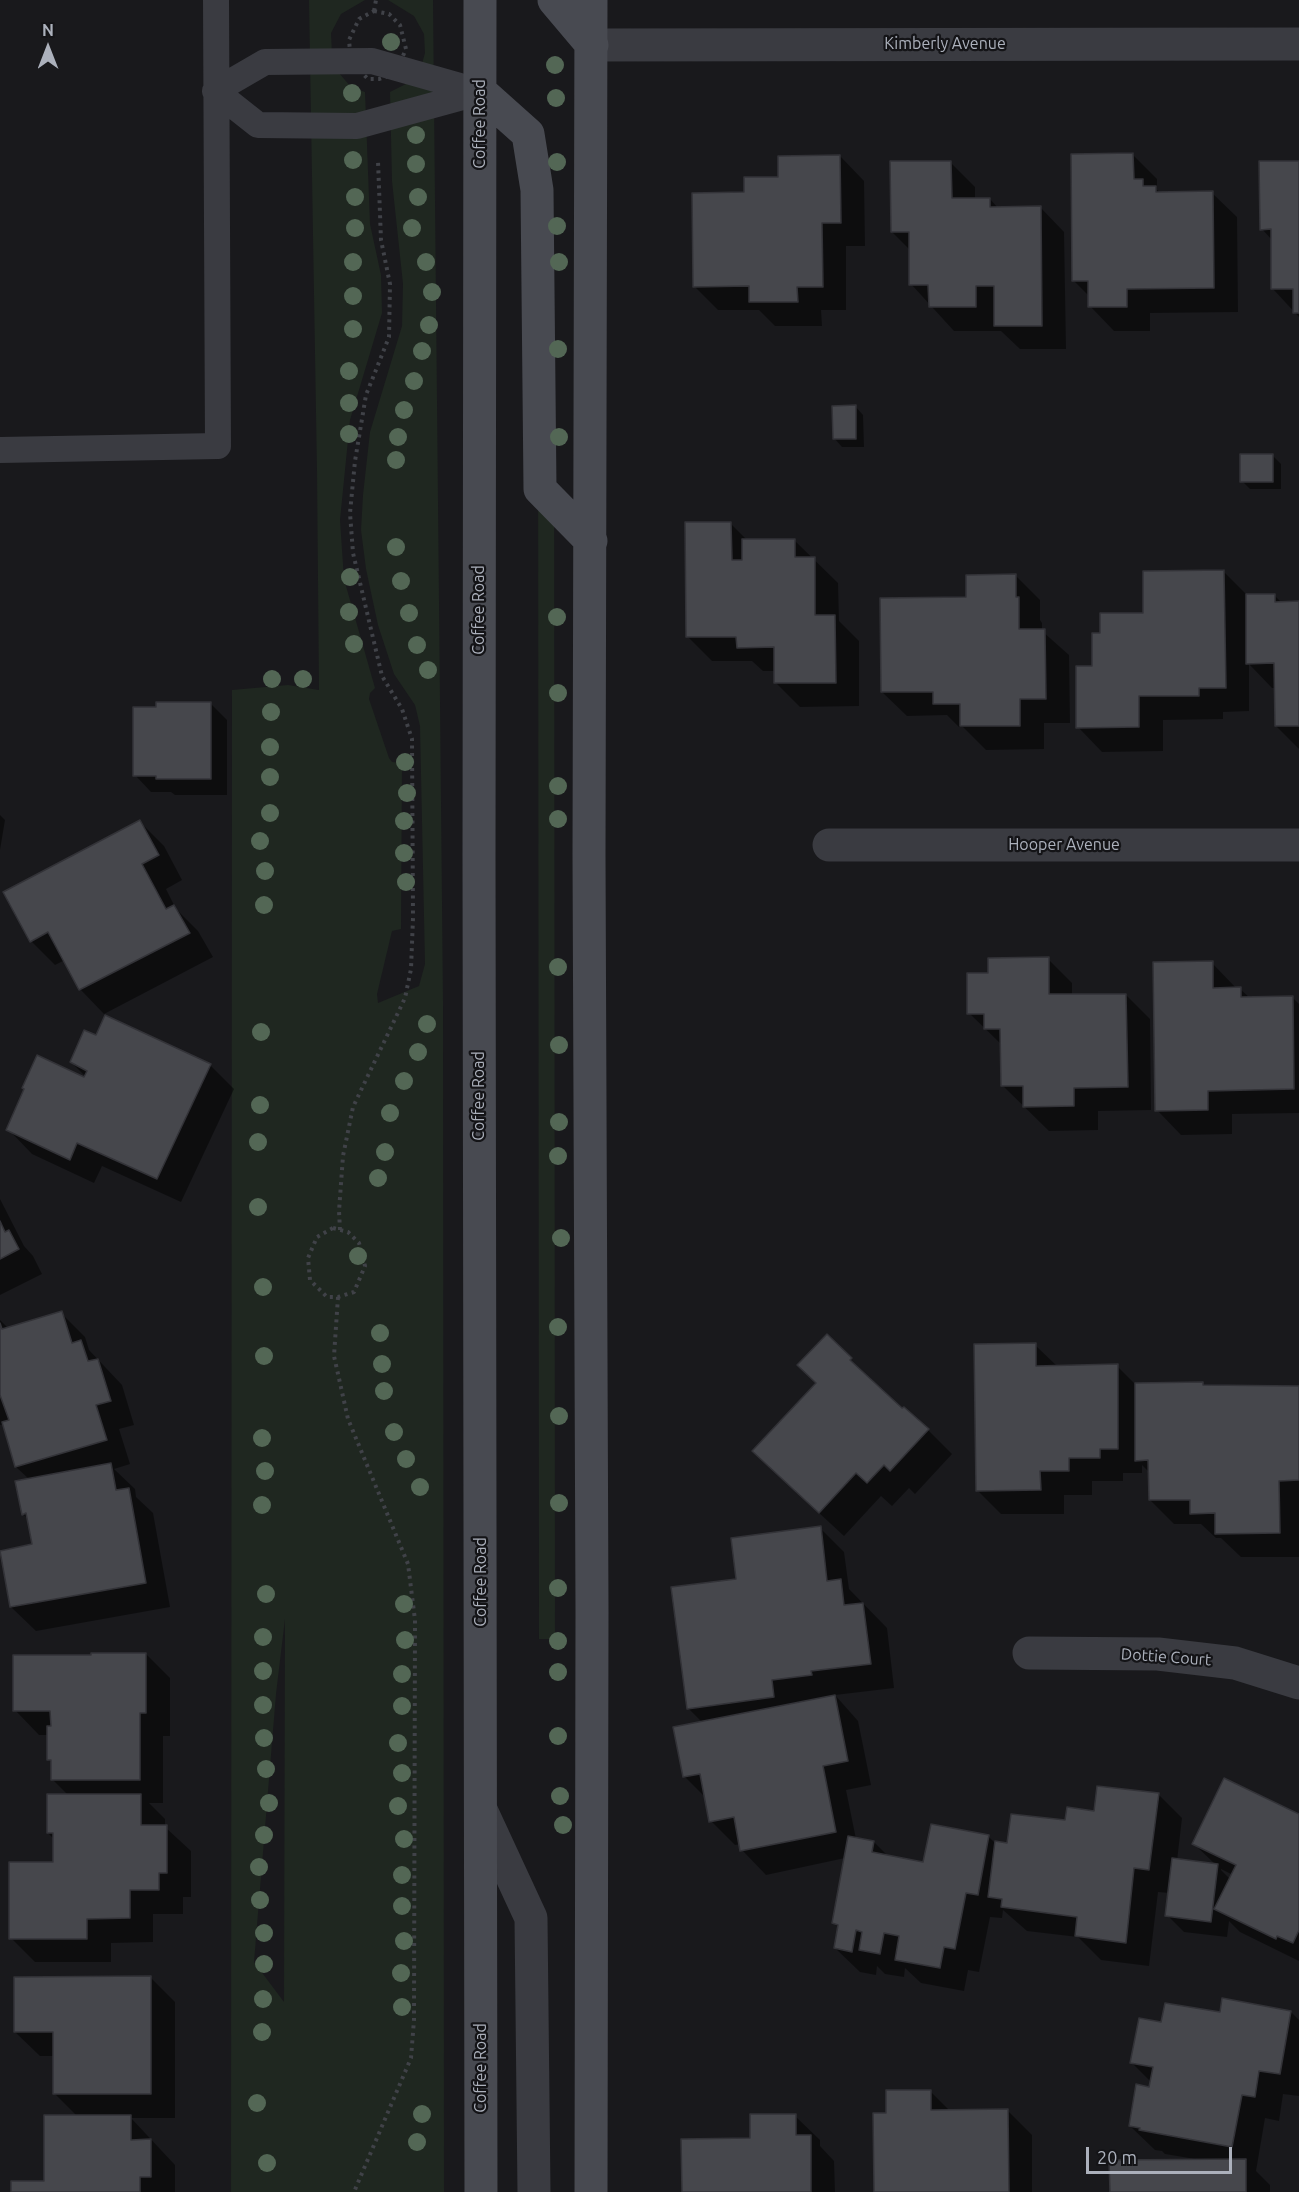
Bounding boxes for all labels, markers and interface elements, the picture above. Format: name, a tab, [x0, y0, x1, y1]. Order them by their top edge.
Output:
north arrow	[18, 18, 78, 78]
text: N	[42, 21, 54, 39]
street label: Kimberly Avenue	[884, 34, 1006, 54]
street label: Coffee Road	[470, 79, 490, 169]
street label: Coffee Road	[469, 565, 489, 655]
street label: Hooper Avenue	[1008, 835, 1120, 855]
street label: Coffee Road	[469, 1051, 489, 1141]
street label: Coffee Road	[471, 1537, 491, 1627]
street label: Dottie Court	[1120, 1644, 1212, 1670]
street label: Coffee Road	[471, 2023, 491, 2113]
scale bar	[1089, 2135, 1234, 2173]
text: 20 m	[1097, 2147, 1137, 2167]

